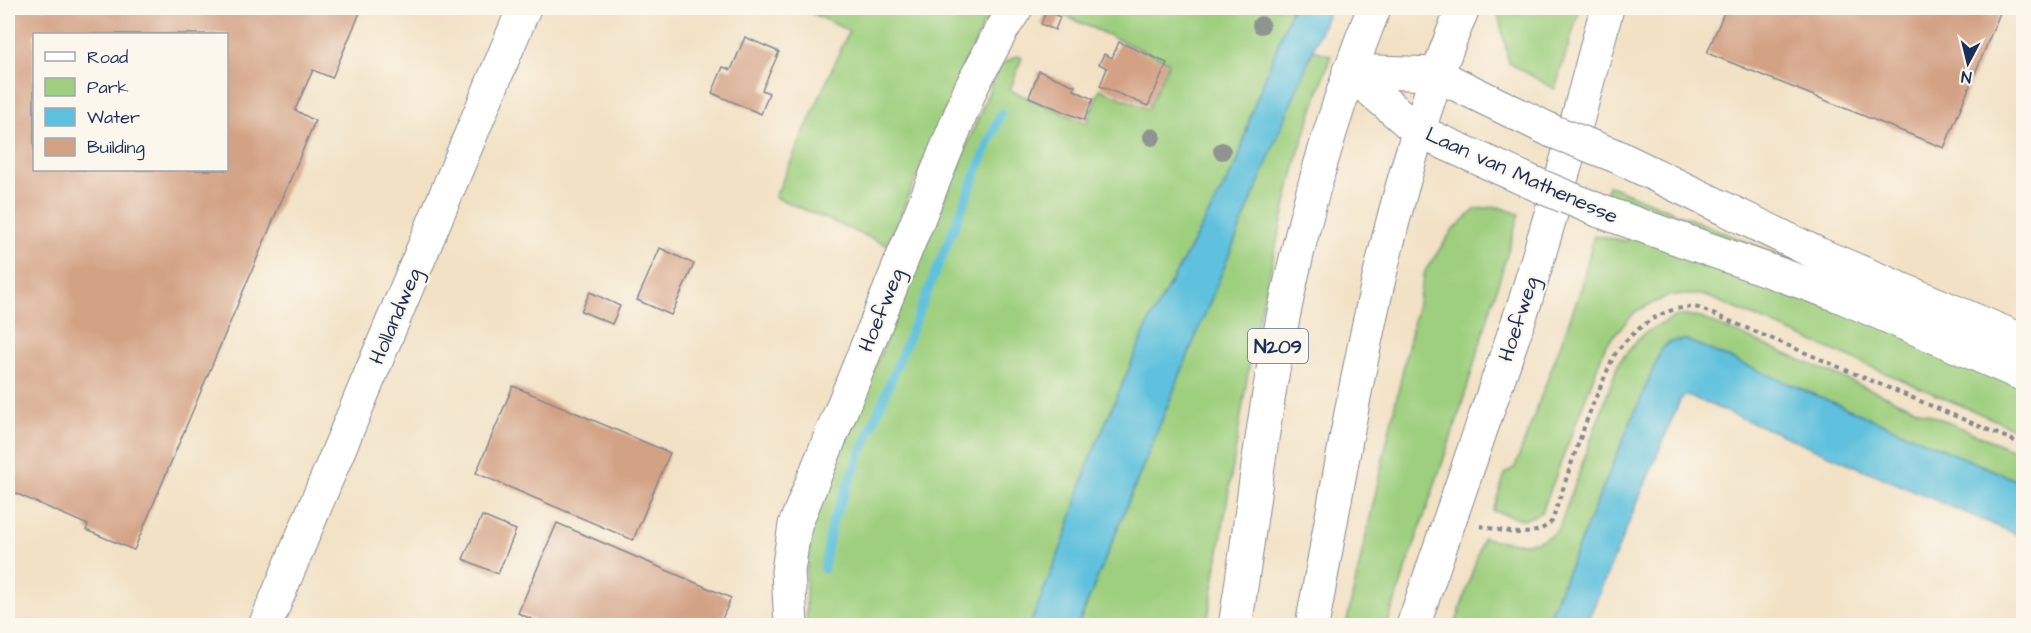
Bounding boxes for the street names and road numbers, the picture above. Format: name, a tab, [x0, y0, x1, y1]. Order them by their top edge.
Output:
street label: Laan van Mathenesse	[1421, 120, 1623, 231]
street label: Hollandweg	[362, 263, 431, 370]
street label: Hoefweg	[852, 264, 913, 357]
street label: Hoefweg	[1491, 273, 1548, 366]
road number: N209	[1248, 329, 1308, 363]

